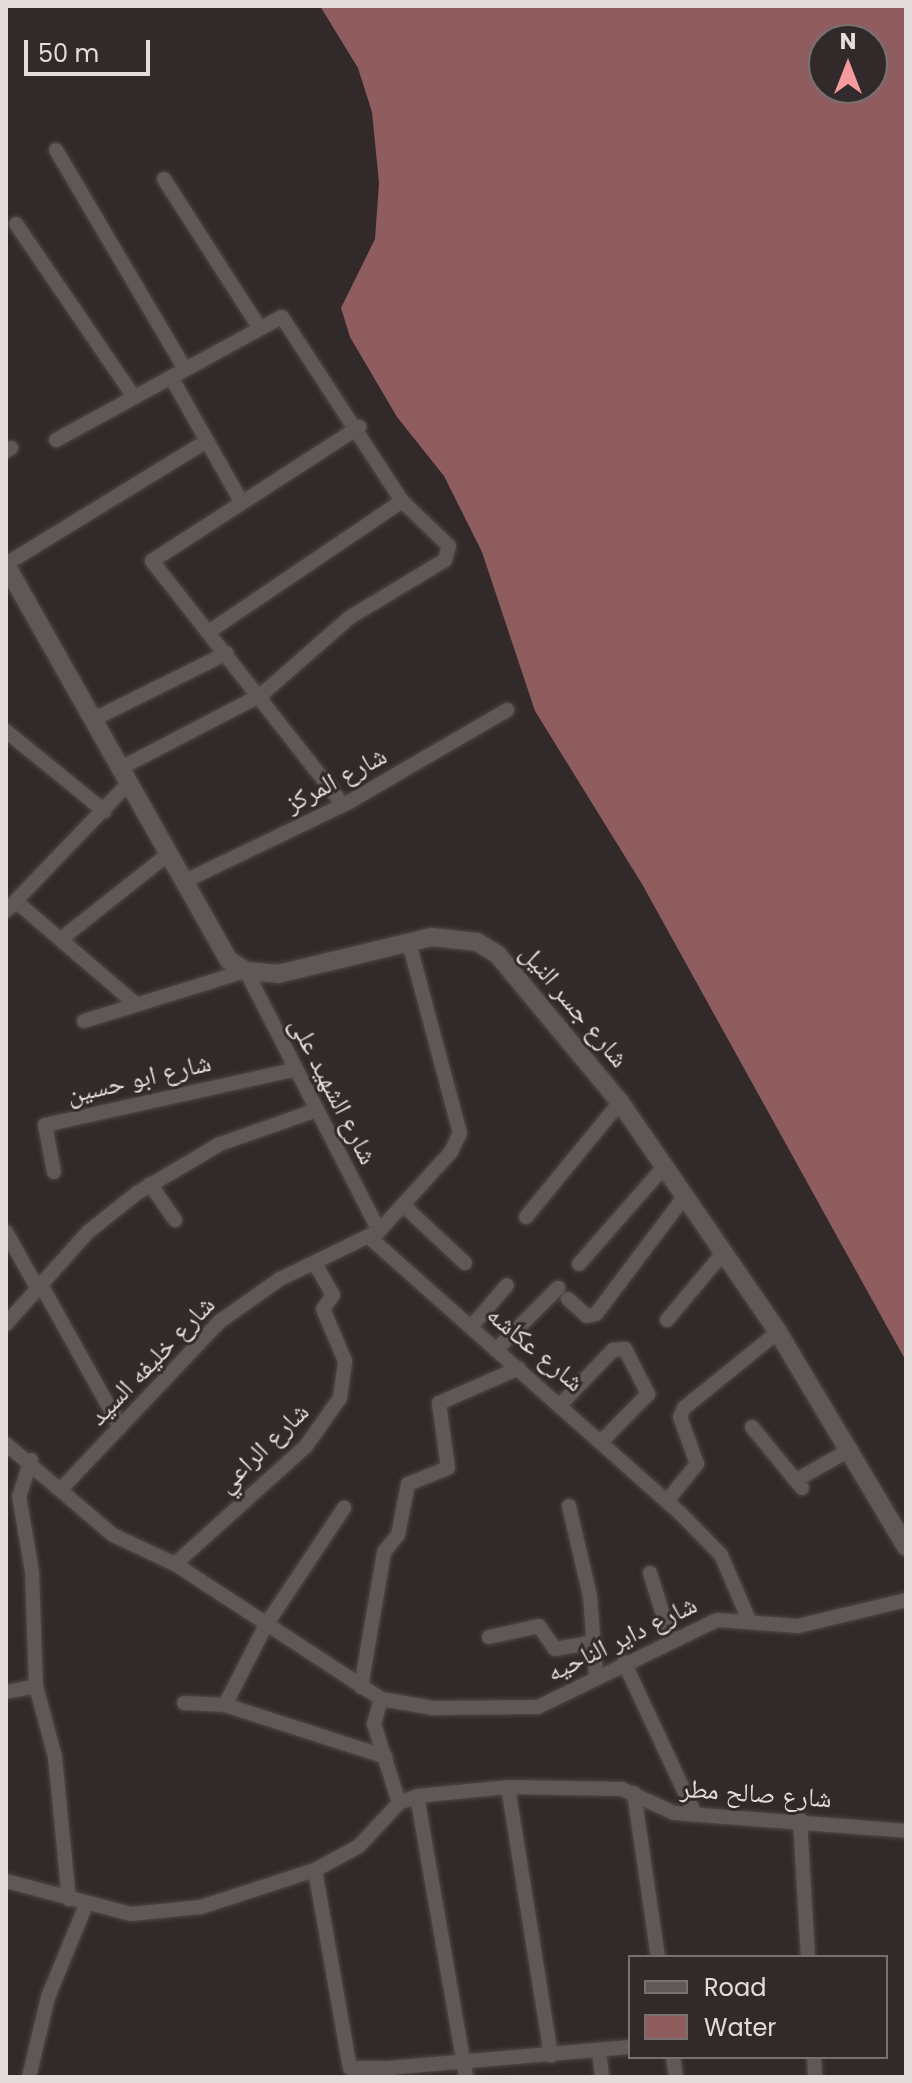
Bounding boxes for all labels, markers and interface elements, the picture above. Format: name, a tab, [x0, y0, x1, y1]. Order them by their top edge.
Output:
scale bar	[28, 24, 154, 74]
north arrow	[808, 24, 888, 104]
text: N	[840, 26, 856, 57]
text: 50 m	[38, 37, 99, 70]
street label: شارع المركز	[280, 740, 392, 820]
street label: شارع جسر النيل	[513, 938, 635, 1074]
street label: شارع الشهيد على	[283, 1012, 383, 1170]
street label: شارع ابو حسين	[64, 1047, 214, 1111]
street label: شارع خليفه السيد	[82, 1290, 222, 1432]
street label: شارع عكاشه	[480, 1299, 590, 1399]
street label: شارع الراعي	[211, 1397, 315, 1499]
street label: شارع داير الناحيه	[542, 1589, 702, 1689]
street label: شارع صالح مطر	[679, 1773, 833, 1815]
legend	[628, 1955, 888, 2059]
text: Road	[704, 1971, 766, 2004]
text: Water	[704, 2011, 776, 2044]

